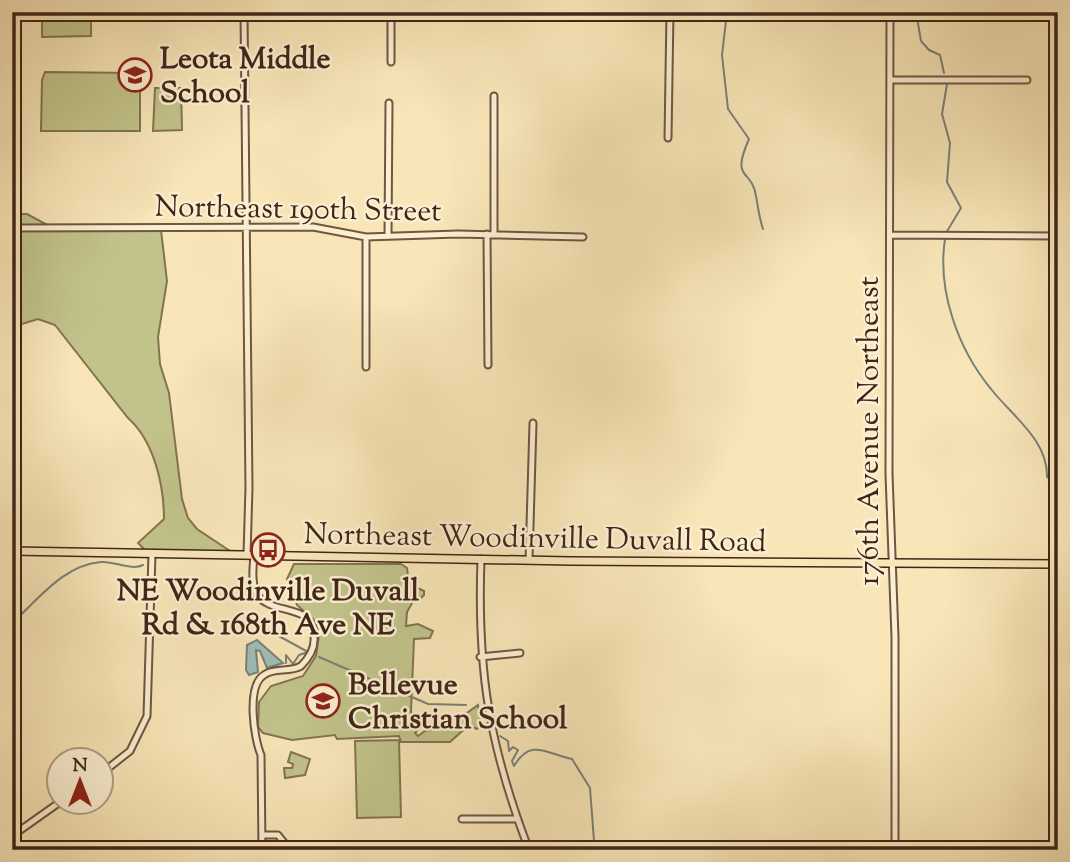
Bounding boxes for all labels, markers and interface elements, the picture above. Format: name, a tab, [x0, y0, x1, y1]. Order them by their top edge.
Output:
place label: Leota Middle School	[160, 39, 330, 116]
school or university icon: Leota Middle School	[116, 56, 154, 94]
street label: Northeast 190th Street	[154, 186, 442, 235]
street label: 176th Avenue Northeast	[849, 276, 892, 586]
street label: Northeast Woodinville Duvall Road	[303, 514, 767, 565]
bus stop icon: NE Woodinville Duvall Rd & 168th Ave NE	[249, 531, 287, 569]
place label: NE Woodinville Duvall Rd & 168th Ave NE	[117, 571, 420, 648]
place label: Bellevue Christian School	[348, 665, 568, 742]
school or university icon: Bellevue Christian School	[304, 682, 342, 720]
north arrow	[46, 746, 116, 816]
text: N	[72, 753, 88, 780]

